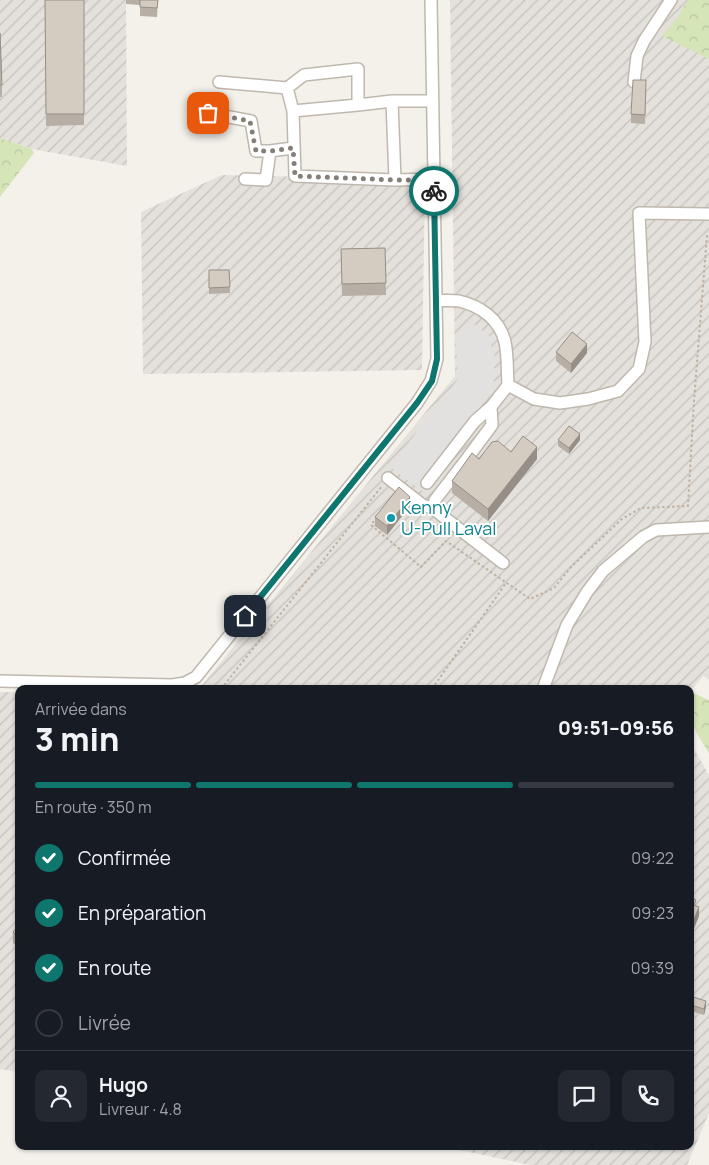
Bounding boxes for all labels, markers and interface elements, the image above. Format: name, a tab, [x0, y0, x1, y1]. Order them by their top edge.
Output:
pin	[187, 92, 229, 134]
icon: bag	[194, 99, 222, 127]
courier	[409, 166, 459, 216]
icon: bike	[420, 177, 448, 205]
place label: Kenny U-Pull Laval	[401, 495, 496, 540]
marker: Kenny U-Pull Laval	[385, 512, 397, 524]
pin	[224, 595, 266, 637]
icon: home	[231, 602, 259, 630]
text: Arrivée dans	[35, 698, 127, 720]
text: 09:51–09:56	[558, 715, 674, 741]
text: 3 min	[35, 717, 119, 761]
text: En route · 350 m	[35, 796, 151, 818]
icon: check	[35, 844, 63, 872]
text: Confirmée	[78, 845, 171, 871]
text: 09:22	[631, 847, 674, 869]
icon: check	[35, 899, 63, 927]
text: En préparation	[78, 900, 206, 926]
text: 09:23	[632, 902, 674, 924]
icon: check	[35, 954, 63, 982]
text: En route	[78, 955, 151, 981]
text: 09:39	[631, 957, 674, 979]
text: Livrée	[78, 1010, 131, 1036]
button: person	[35, 1070, 87, 1122]
button: chat	[558, 1070, 610, 1122]
button: phone	[622, 1070, 674, 1122]
text: Hugo	[99, 1072, 148, 1098]
text: Livreur · 4.8	[99, 1098, 182, 1120]

